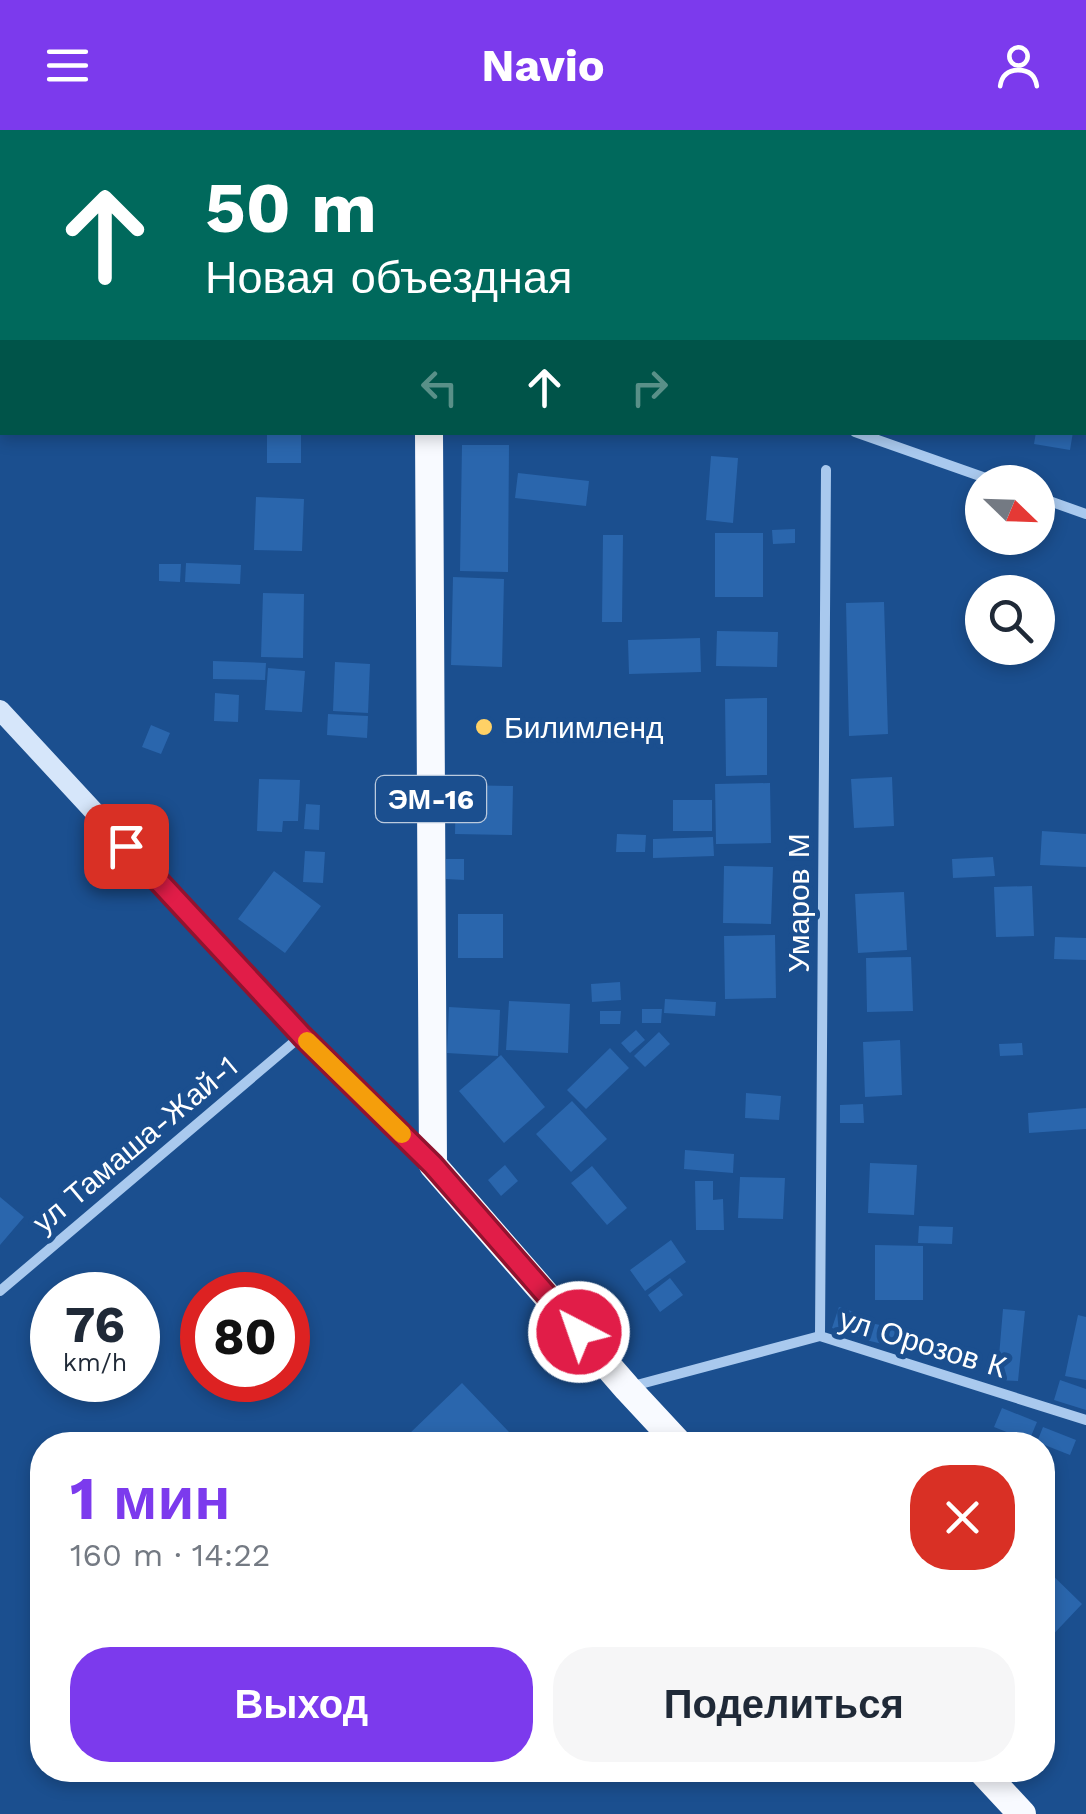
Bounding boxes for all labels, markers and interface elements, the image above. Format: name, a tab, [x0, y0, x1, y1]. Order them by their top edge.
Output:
icon: menu	[40, 38, 95, 93]
icon: person	[991, 38, 1046, 93]
text: Navio	[481, 39, 605, 92]
text: 50 m	[205, 167, 377, 249]
icon: ahead	[40, 170, 170, 300]
text: Новая объездная	[205, 251, 572, 304]
icon: left	[412, 360, 467, 415]
icon: ahead	[517, 360, 572, 415]
icon: right	[622, 360, 677, 415]
north arrow	[965, 465, 1055, 555]
map controls	[965, 465, 1055, 665]
button: search	[965, 575, 1055, 665]
place label: Билимленд	[504, 710, 664, 745]
marker: Билимленд	[473, 716, 495, 738]
road number: ЭМ-16	[376, 776, 486, 822]
pin	[84, 804, 169, 889]
icon: arrive	[99, 819, 154, 874]
street label: Умаров М	[781, 833, 816, 973]
street label: ул Тамаша-Жай-1	[26, 1048, 244, 1240]
speed limit sign: 80	[180, 1272, 310, 1402]
position arrow	[527, 1280, 631, 1384]
text: 76	[65, 1295, 125, 1354]
street label: ул Орозов К	[836, 1301, 1011, 1385]
text: km/h	[63, 1348, 127, 1377]
text: 1 мин	[70, 1463, 231, 1534]
button: close	[910, 1465, 1015, 1570]
text: 160 m · 14:22	[70, 1536, 270, 1574]
button: Выход	[70, 1647, 533, 1762]
button: Поделиться	[553, 1647, 1015, 1762]

